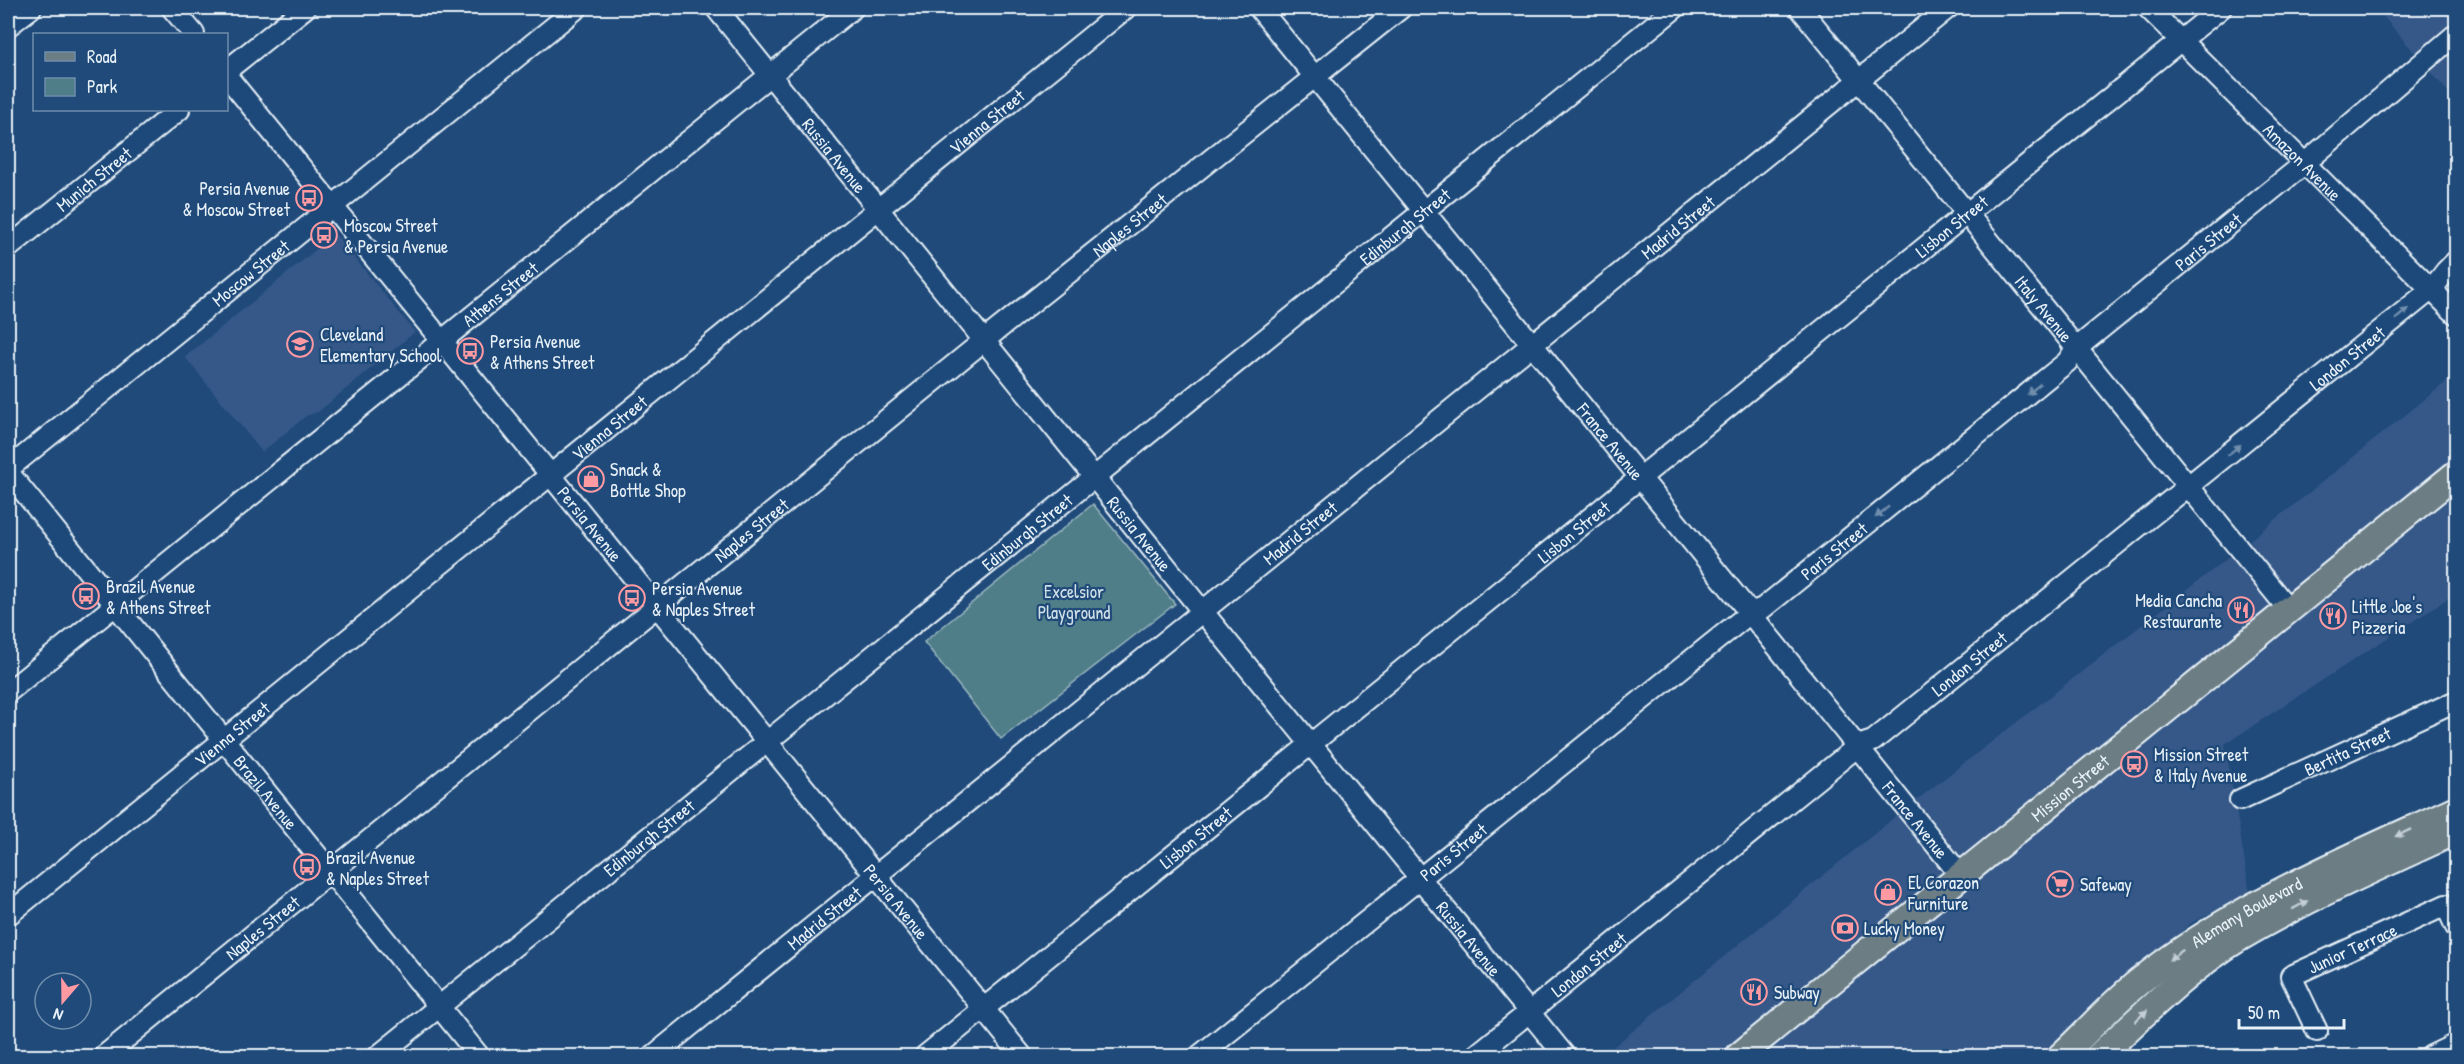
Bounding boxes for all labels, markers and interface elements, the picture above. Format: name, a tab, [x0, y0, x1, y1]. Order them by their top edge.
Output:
legend	[33, 33, 228, 111]
text: Road	[87, 44, 117, 69]
text: Park	[87, 74, 118, 99]
street label: Vienna Street	[943, 82, 1030, 159]
street label: Russia Avenue	[797, 112, 873, 198]
street label: Amazon Avenue	[2258, 117, 2347, 206]
street label: Munich Street	[50, 140, 137, 217]
place label: Persia Avenue & Moscow Street	[183, 176, 291, 222]
street label: Edinburgh Street	[1354, 181, 1456, 271]
bus stop icon: Persia Avenue & Moscow Street	[294, 183, 324, 213]
street label: Naples Street	[1087, 186, 1173, 262]
street label: Madrid Street	[1635, 189, 1721, 265]
street label: Lisbon Street	[1910, 189, 1994, 263]
street label: Paris Street	[2169, 206, 2247, 276]
place label: Moscow Street & Persia Avenue	[344, 213, 448, 259]
bus stop icon: Moscow Street & Persia Avenue	[309, 220, 339, 250]
street label: Moscow Street	[206, 233, 295, 312]
street label: Athens Street	[457, 255, 544, 332]
street label: Italy Avenue	[2009, 270, 2079, 347]
one-way arrow	[2394, 307, 2410, 320]
street label: London Street	[2304, 319, 2391, 396]
place label: Cleveland Elementary School	[320, 322, 442, 368]
school or university icon: Cleveland Elementary School	[285, 329, 315, 359]
place label: Persia Avenue & Athens Street	[490, 329, 595, 375]
bus stop icon: Persia Avenue & Athens Street	[455, 336, 485, 366]
one-way arrow	[2026, 383, 2042, 396]
street label: Vienna Street	[566, 389, 653, 466]
street label: France Avenue	[1571, 397, 1650, 485]
one-way arrow	[2226, 443, 2242, 456]
place label: Snack & Bottle Shop	[610, 457, 686, 503]
shop icon: Snack & Bottle Shop	[576, 464, 606, 494]
street label: Persia Avenue	[552, 481, 628, 567]
street label: Edinburgh Street	[976, 487, 1078, 576]
street label: Russia Avenue	[1102, 491, 1178, 576]
street label: Naples Street	[709, 492, 794, 568]
street label: Madrid Street	[1257, 494, 1343, 570]
street label: Lisbon Street	[1532, 494, 1616, 569]
one-way arrow	[1874, 505, 1890, 518]
street label: Paris Street	[1795, 515, 1873, 586]
place label: Brazil Avenue & Athens Street	[106, 574, 211, 620]
place label: Persia Avenue & Naples Street	[652, 576, 756, 622]
park label: Excelsior Playground	[1038, 579, 1110, 625]
bus stop icon: Brazil Avenue & Athens Street	[71, 581, 101, 611]
bus stop icon: Persia Avenue & Naples Street	[617, 583, 647, 613]
place label: Media Cancha Restaurante	[2135, 588, 2222, 634]
place label: Little Joe's Pizzeria	[2352, 594, 2422, 640]
restaurant icon: Media Cancha Restaurante	[2226, 595, 2256, 625]
restaurant icon: Little Joe's Pizzeria	[2318, 601, 2348, 631]
street label: London Street	[1926, 625, 2013, 702]
street label: Vienna Street	[189, 695, 275, 772]
street label: Bertita Street	[2300, 720, 2395, 782]
place label: Mission Street & Italy Avenue	[2154, 742, 2249, 788]
street label: Mission Street	[2025, 748, 2115, 827]
street label: Brazil Avenue	[228, 749, 304, 835]
bus stop icon: Mission Street & Italy Avenue	[2119, 749, 2149, 779]
street label: France Avenue	[1876, 775, 1955, 864]
street label: Edinburgh Street	[598, 792, 700, 882]
street label: Lisbon Street	[1154, 800, 1238, 874]
street label: Paris Street	[1414, 817, 1493, 886]
one-way arrow	[2395, 829, 2412, 838]
place label: Brazil Avenue & Naples Street	[326, 845, 430, 891]
bus stop icon: Brazil Avenue & Naples Street	[292, 852, 322, 882]
street label: Persia Avenue	[858, 858, 935, 944]
supermarket icon: Safeway	[2045, 869, 2075, 899]
place label: El Corazon Furniture	[1907, 870, 1979, 916]
street label: Alemany Boulevard	[2186, 870, 2306, 953]
place label: Safeway	[2080, 872, 2132, 897]
shop icon: El Corazon Furniture	[1873, 877, 1903, 907]
street label: Madrid Street	[782, 879, 867, 955]
street label: Naples Street	[220, 889, 305, 965]
street label: Russia Avenue	[1431, 896, 1507, 981]
one-way arrow	[2292, 900, 2309, 910]
bank icon: Lucky Money	[1830, 913, 1860, 943]
place label: Lucky Money	[1864, 916, 1945, 941]
street label: Junior Terrace	[2304, 917, 2401, 979]
street label: London Street	[1545, 925, 1632, 1002]
one-way arrow	[2169, 949, 2185, 961]
north arrow	[33, 971, 93, 1031]
restaurant icon: Subway	[1739, 977, 1769, 1007]
place label: Subway	[1774, 980, 1820, 1005]
scale bar	[2239, 992, 2344, 1030]
text: 50 m	[2248, 1000, 2280, 1025]
text: N	[50, 1003, 66, 1027]
one-way arrow	[2134, 1010, 2148, 1024]

